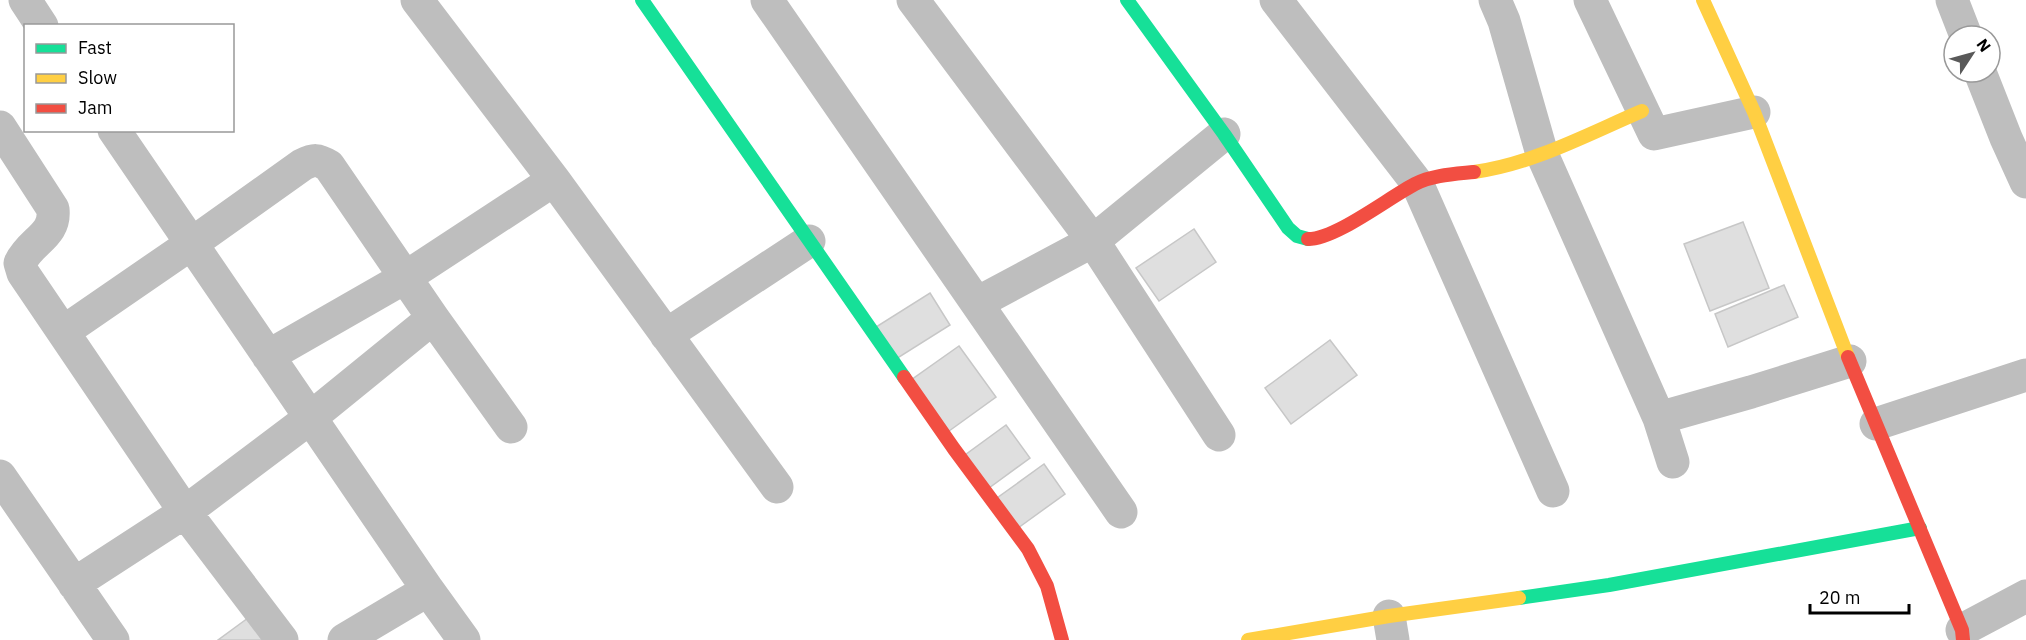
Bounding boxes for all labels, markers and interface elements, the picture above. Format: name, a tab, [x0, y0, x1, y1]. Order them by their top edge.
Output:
legend	[24, 24, 234, 132]
north arrow	[1942, 24, 2002, 84]
text: N	[1973, 35, 1996, 56]
text: Fast	[78, 36, 112, 59]
text: Slow	[78, 66, 117, 89]
text: Jam	[78, 96, 113, 119]
scale bar	[1810, 577, 1909, 615]
text: 20 m	[1819, 586, 1861, 609]

